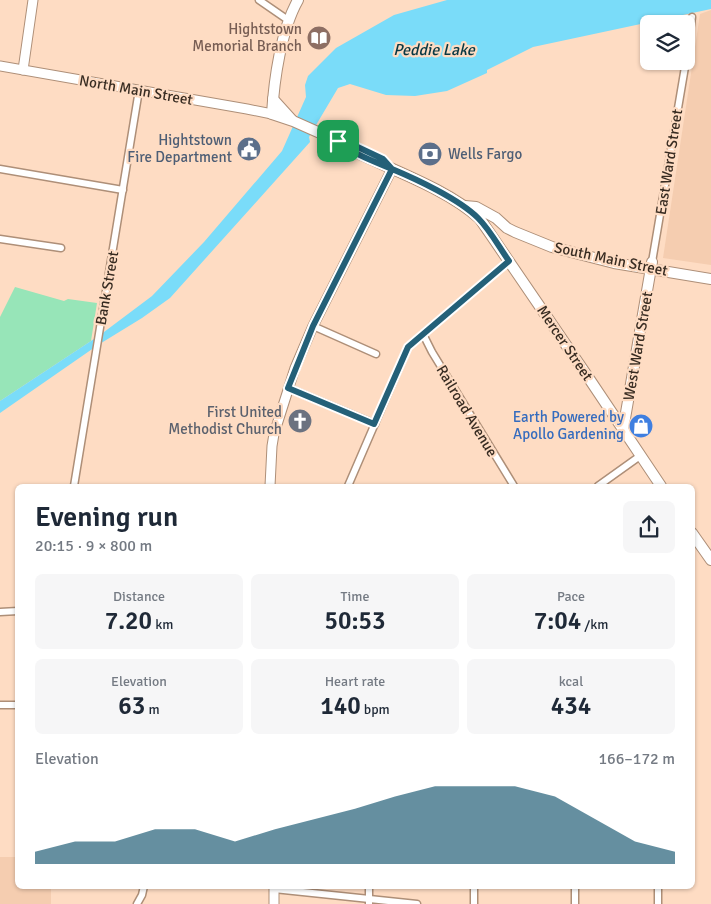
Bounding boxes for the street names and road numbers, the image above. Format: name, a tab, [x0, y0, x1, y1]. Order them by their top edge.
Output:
street label: North Main Street	[78, 71, 194, 109]
street label: East Ward Street	[652, 108, 686, 216]
street label: South Main Street	[553, 238, 669, 280]
street label: Bank Street	[92, 250, 122, 326]
street label: West Ward Street	[620, 290, 656, 402]
street label: Mercer Street	[533, 302, 597, 384]
street label: Railroad Avenue	[433, 362, 501, 460]

